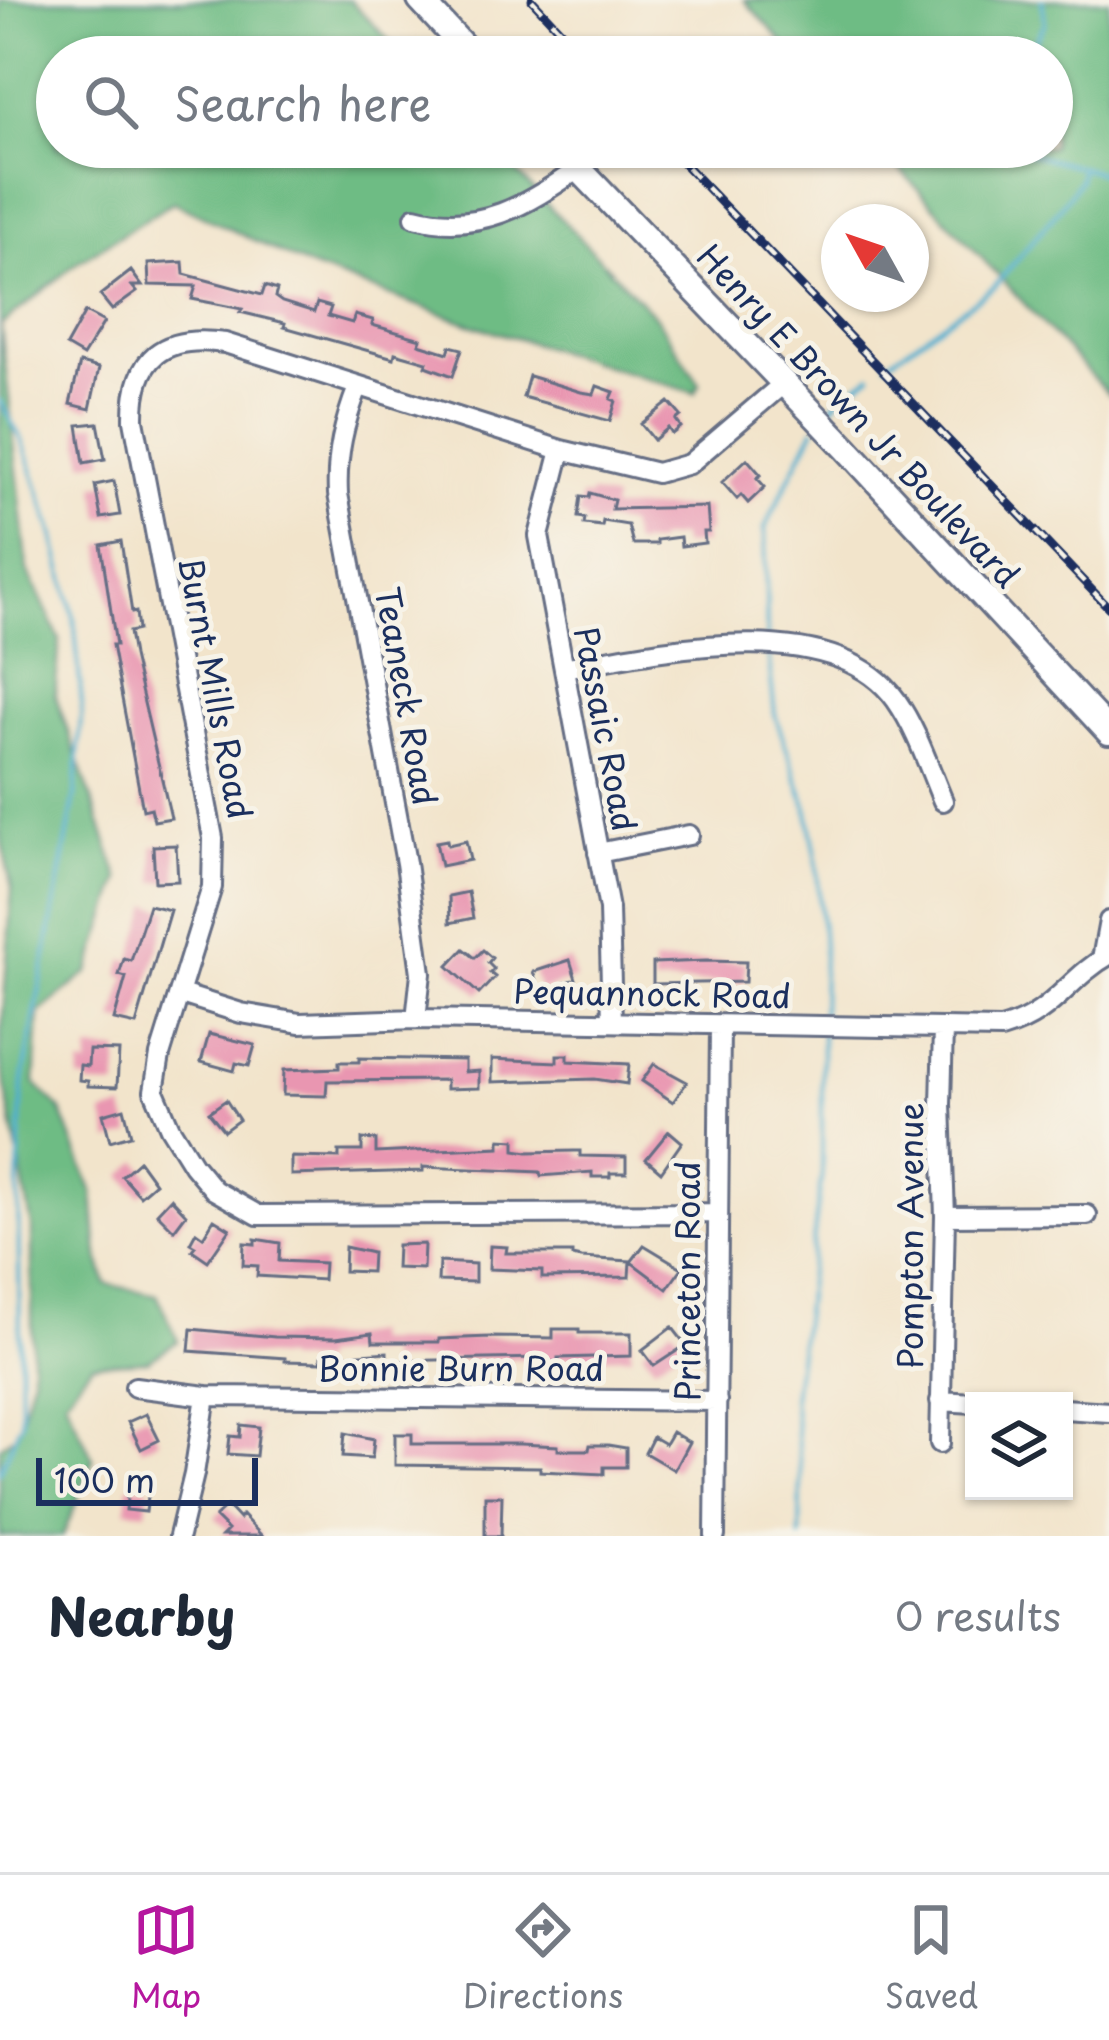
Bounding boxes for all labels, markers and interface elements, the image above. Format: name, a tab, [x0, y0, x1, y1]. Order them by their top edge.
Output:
search box	[36, 36, 1073, 168]
text: Search here	[174, 68, 431, 136]
icon: search	[78, 69, 144, 135]
north arrow	[821, 204, 929, 312]
street label: Henry E Brown Jr Boulevard	[686, 232, 1032, 598]
street label: Burnt Mills Road	[167, 552, 267, 823]
street label: Teaneck Road	[364, 582, 452, 809]
street label: Passaic Road	[563, 622, 651, 835]
street label: Pequannock Road	[513, 965, 791, 1019]
street label: Pompton Avenue	[884, 1103, 934, 1369]
street label: Princeton Road	[661, 1161, 711, 1401]
street label: Bonnie Burn Road	[318, 1342, 604, 1392]
map controls	[965, 1392, 1073, 1500]
button: layers	[965, 1392, 1073, 1500]
scale bar	[36, 1452, 258, 1505]
text: 100 m	[54, 1454, 155, 1504]
text: Nearby	[48, 1576, 235, 1653]
text: 0 results	[895, 1585, 1061, 1644]
tab: Map	[131, 1897, 201, 2019]
tab: Directions	[463, 1897, 623, 2019]
tab: Saved	[885, 1897, 978, 2019]

